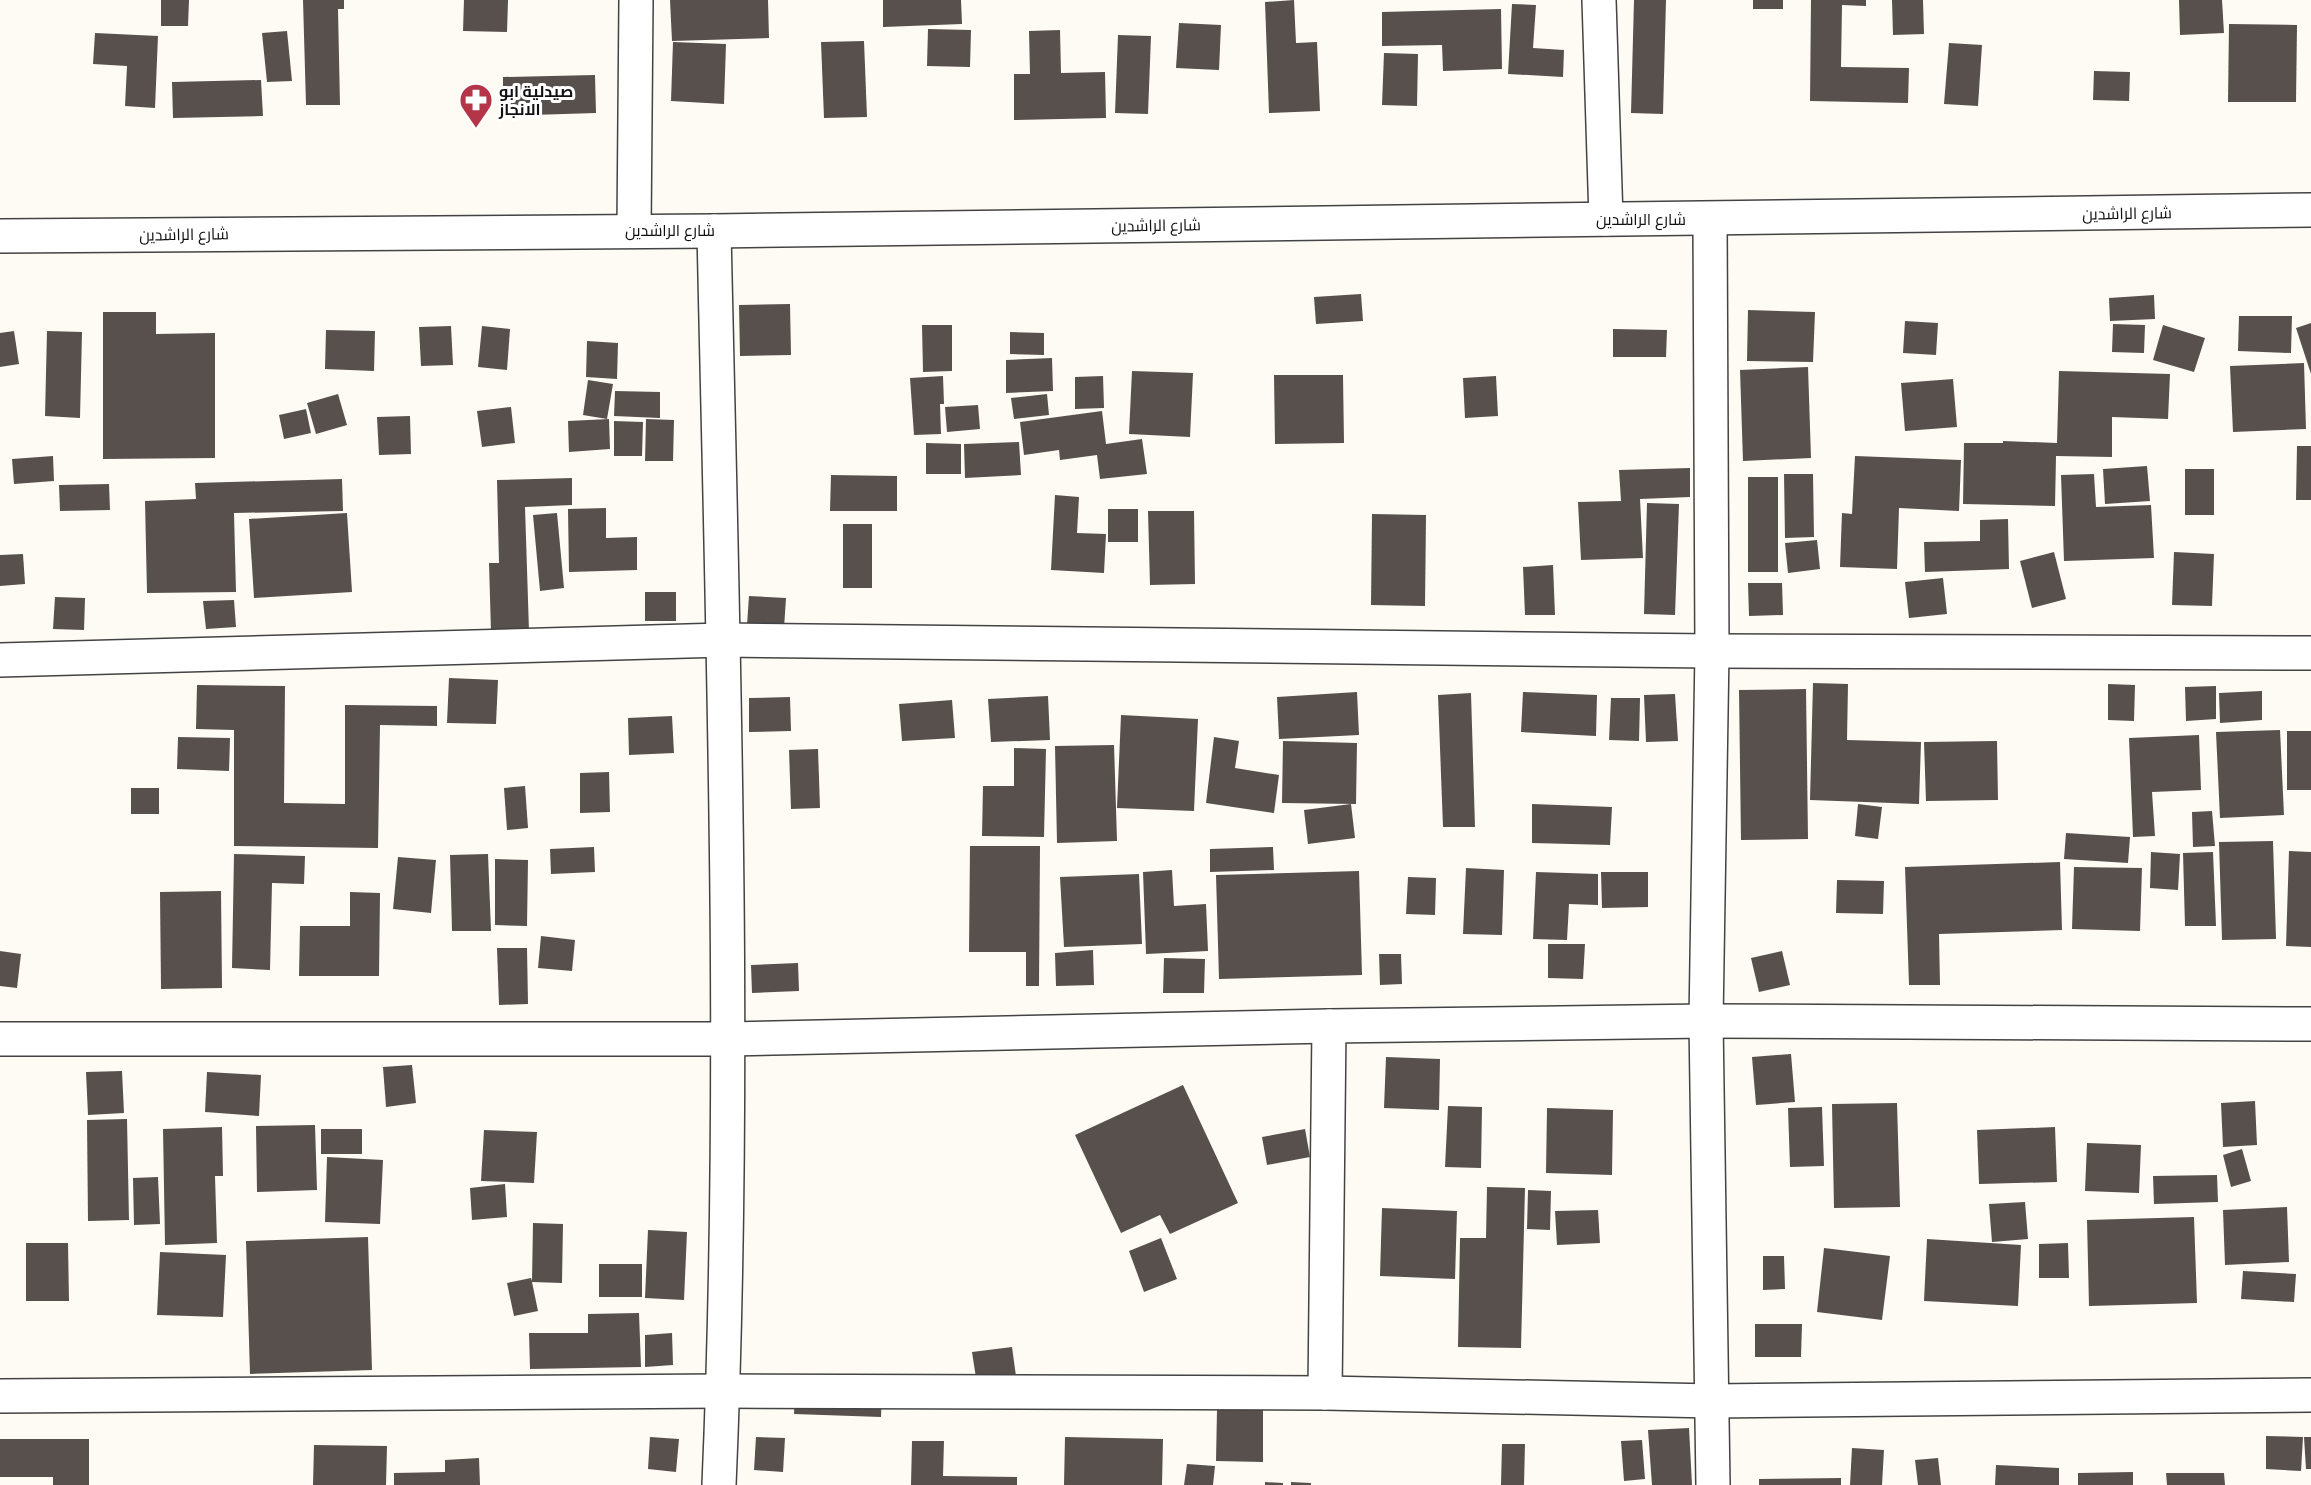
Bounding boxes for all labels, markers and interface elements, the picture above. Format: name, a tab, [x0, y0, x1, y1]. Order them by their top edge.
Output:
place label: صيدلية ابو الانجاز	[498, 81, 573, 119]
pharmacy icon: صيدلية ابو الانجاز	[458, 82, 494, 129]
street label: شارع الراشدين	[2082, 202, 2172, 226]
street label: شارع الراشدين	[1596, 209, 1686, 231]
street label: شارع الراشدين	[1111, 214, 1201, 238]
street label: شارع الراشدين	[625, 220, 715, 242]
street label: شارع الراشدين	[139, 223, 229, 247]

